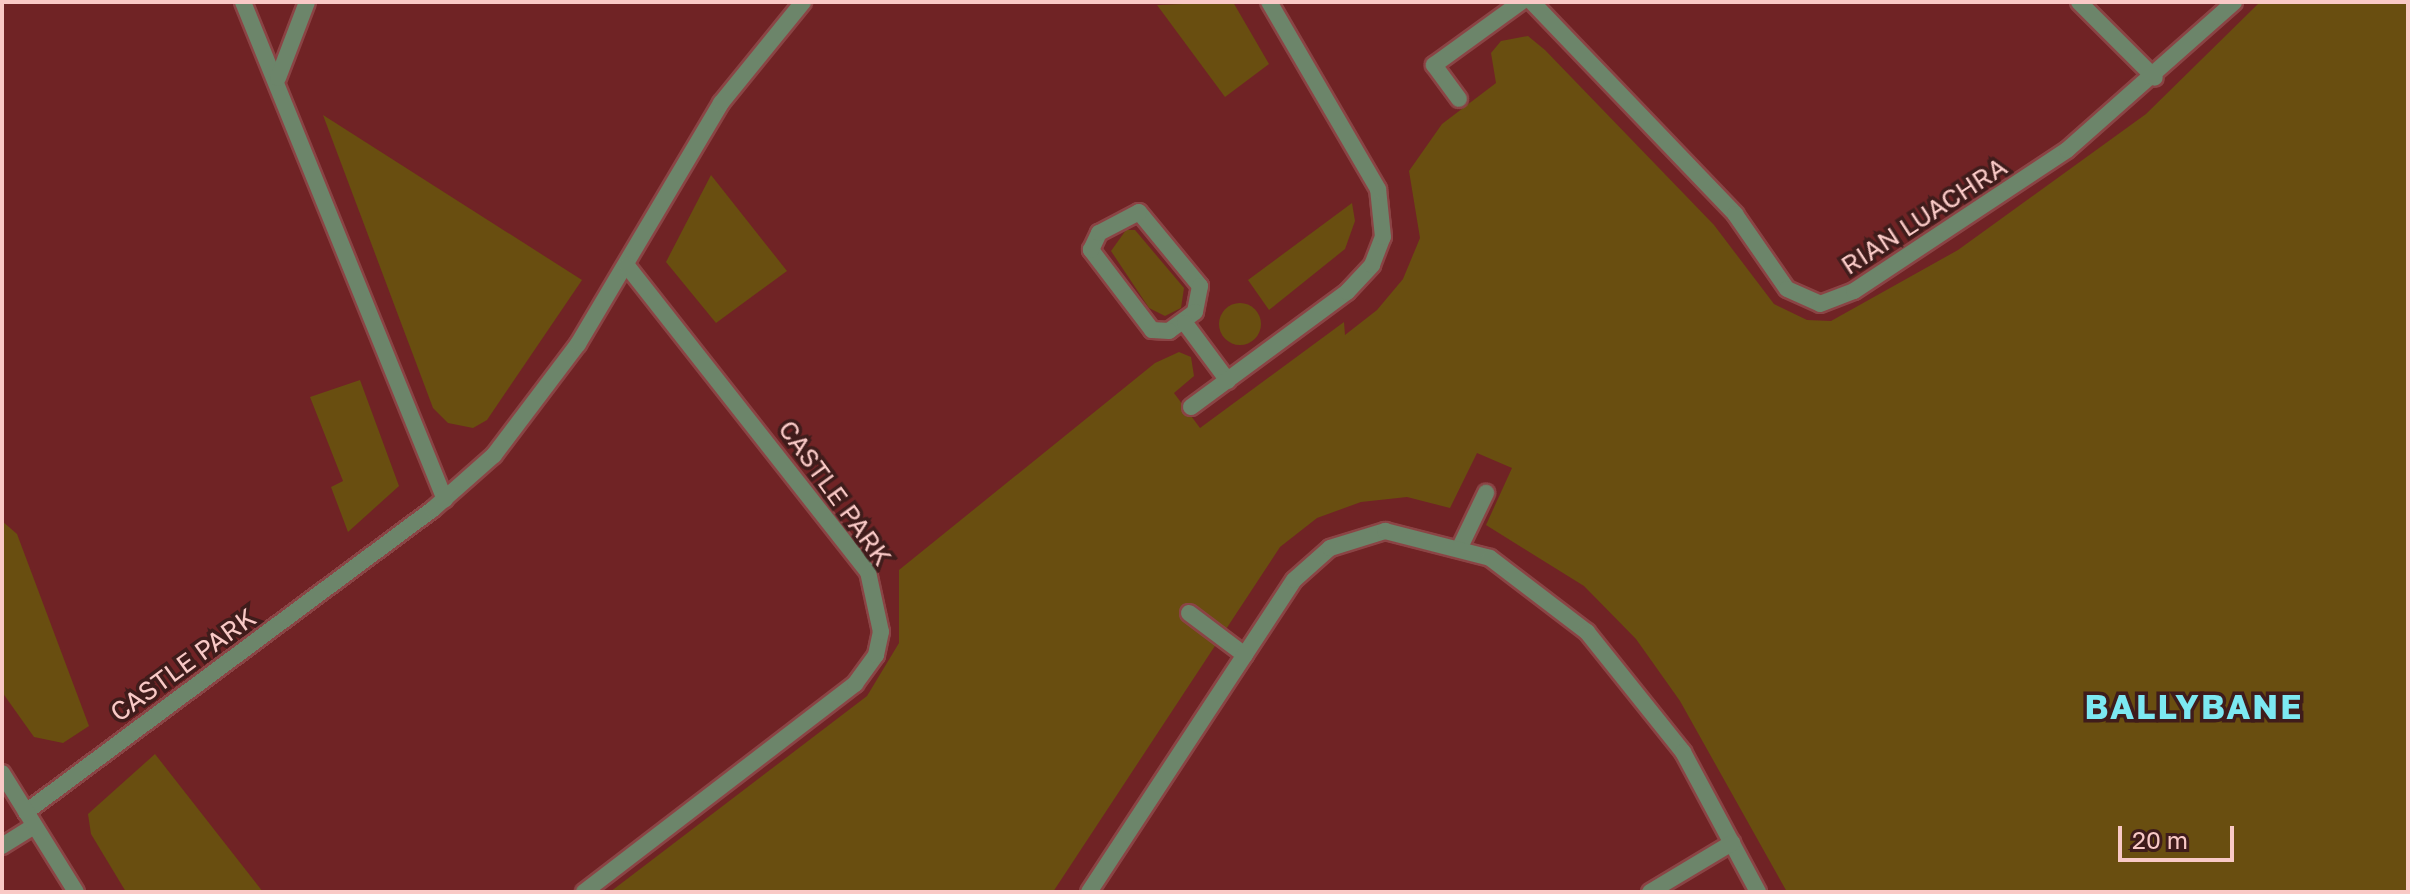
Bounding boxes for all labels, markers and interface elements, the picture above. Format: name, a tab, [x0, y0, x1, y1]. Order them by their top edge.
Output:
street label: RIAN LUACHRA	[1835, 151, 2013, 281]
street label: CASTLE PARK	[772, 414, 898, 572]
street label: CASTLE PARK	[104, 602, 262, 728]
district label: BALLYBANE	[2085, 687, 2303, 727]
scale bar	[2122, 810, 2238, 860]
text: 20 m	[2132, 825, 2188, 854]

